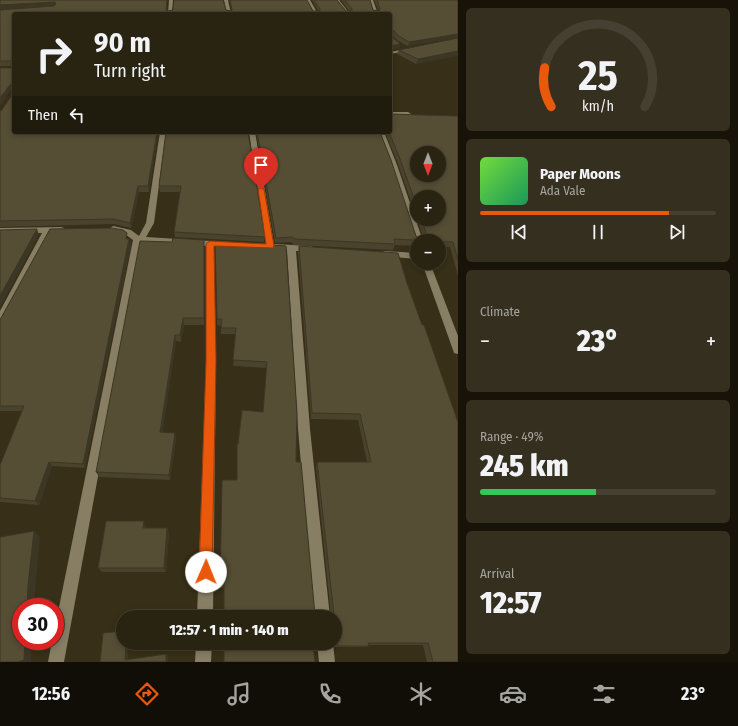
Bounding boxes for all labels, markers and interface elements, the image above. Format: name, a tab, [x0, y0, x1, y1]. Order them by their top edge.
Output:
text: 90 m	[94, 26, 151, 59]
icon: right	[28, 28, 80, 80]
text: 25	[577, 51, 618, 101]
text: Turn right	[94, 60, 166, 82]
text: km/h	[582, 98, 614, 115]
icon: left	[66, 104, 88, 126]
text: Then	[28, 106, 58, 124]
north arrow	[410, 146, 446, 182]
map controls	[410, 146, 446, 270]
pin	[244, 148, 278, 189]
icon: arrive	[250, 154, 272, 176]
text: Paper Moons	[540, 165, 621, 183]
text: Ada Vale	[540, 183, 585, 198]
button: +	[410, 190, 446, 226]
icon: previous	[508, 221, 530, 243]
icon: pause	[587, 221, 609, 243]
icon: next	[666, 221, 688, 243]
button: −	[410, 234, 446, 270]
text: Climate	[480, 304, 520, 319]
text: 23°	[577, 323, 619, 359]
text: −	[480, 328, 490, 355]
text: +	[706, 328, 716, 355]
text: Range · 49%	[480, 429, 543, 444]
text: 245 km	[480, 448, 568, 484]
position arrow	[185, 551, 227, 593]
text: Arrival	[480, 566, 514, 581]
text: 12:57	[480, 585, 542, 621]
speed limit sign: 30	[12, 598, 64, 650]
text: 12:57 · 1 min · 140 m	[169, 621, 289, 639]
icon: directions	[133, 680, 161, 708]
icon: music	[225, 680, 253, 708]
icon: phone	[316, 680, 344, 708]
icon: climate	[407, 680, 435, 708]
icon: car	[499, 680, 527, 708]
icon: filters	[590, 680, 618, 708]
text: 12:56	[32, 683, 70, 705]
text: 23°	[681, 683, 706, 705]

